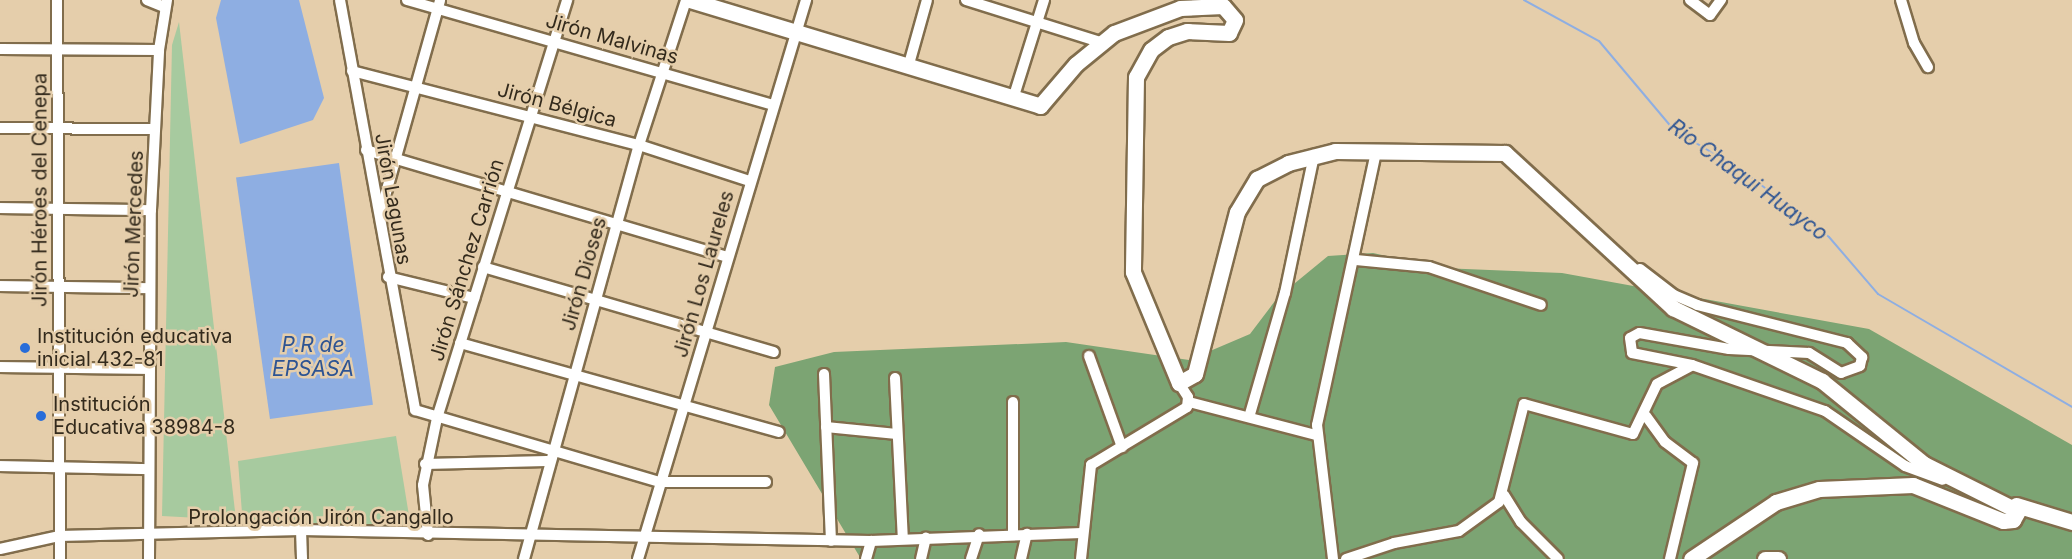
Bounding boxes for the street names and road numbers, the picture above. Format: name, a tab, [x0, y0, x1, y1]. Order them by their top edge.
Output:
street label: Jirón Malvinas	[543, 9, 681, 69]
street label: Jirón Héroes del Cenepa	[28, 73, 52, 307]
street label: Jirón Bélgica	[495, 78, 619, 132]
street label: Jirón Lagunas	[370, 131, 416, 267]
street label: Jirón Mercedes	[119, 150, 149, 298]
street label: Jirón Sánchez Carrión	[425, 156, 509, 364]
street label: Jirón Los Laureles	[669, 188, 739, 360]
street label: Jirón Dioses	[556, 214, 612, 334]
street label: Prolongación Jirón Cangallo	[188, 505, 454, 529]

